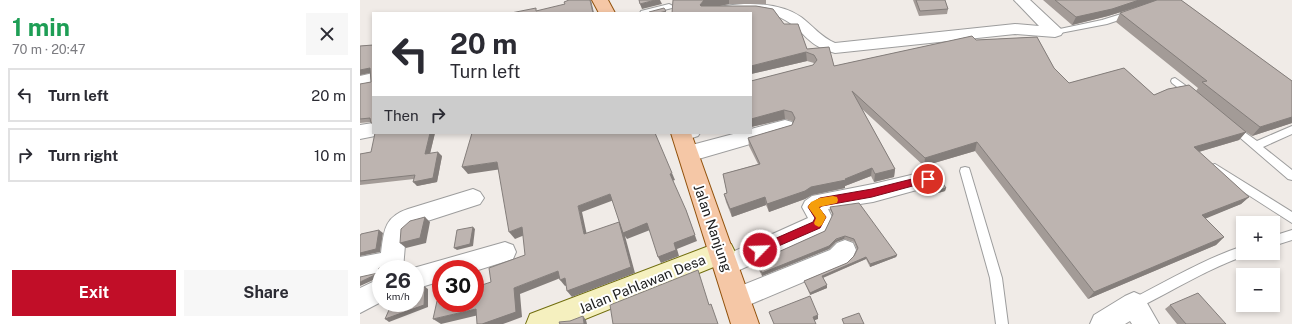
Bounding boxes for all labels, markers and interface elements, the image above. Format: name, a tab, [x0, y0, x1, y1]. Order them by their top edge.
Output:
text: 1 min	[12, 13, 70, 41]
button: close	[306, 13, 348, 55]
text: 20 m	[450, 27, 517, 60]
icon: left	[384, 28, 436, 80]
text: 70 m · 20:47	[12, 42, 86, 57]
text: Turn left	[450, 61, 520, 82]
icon: left	[14, 84, 36, 106]
text: Turn left	[48, 87, 109, 104]
text: 20 m	[311, 87, 346, 104]
icon: right	[427, 104, 449, 126]
text: Then	[384, 107, 419, 124]
icon: right	[14, 144, 36, 166]
text: Turn right	[48, 147, 118, 164]
text: 10 m	[314, 147, 346, 164]
pin	[911, 162, 945, 196]
icon: arrive	[917, 168, 939, 190]
street label: Jalan Nanjung	[691, 182, 736, 274]
map controls	[1236, 216, 1280, 312]
button: +	[1236, 216, 1280, 260]
position arrow	[739, 229, 781, 271]
street label: Jalan Pahlawan Desa	[576, 251, 708, 317]
speed limit sign: 30	[432, 260, 484, 312]
button: −	[1236, 268, 1280, 312]
text: 26	[385, 269, 411, 293]
button: Exit	[12, 270, 176, 316]
button: Share	[184, 270, 348, 316]
text: km/h	[386, 290, 410, 302]

